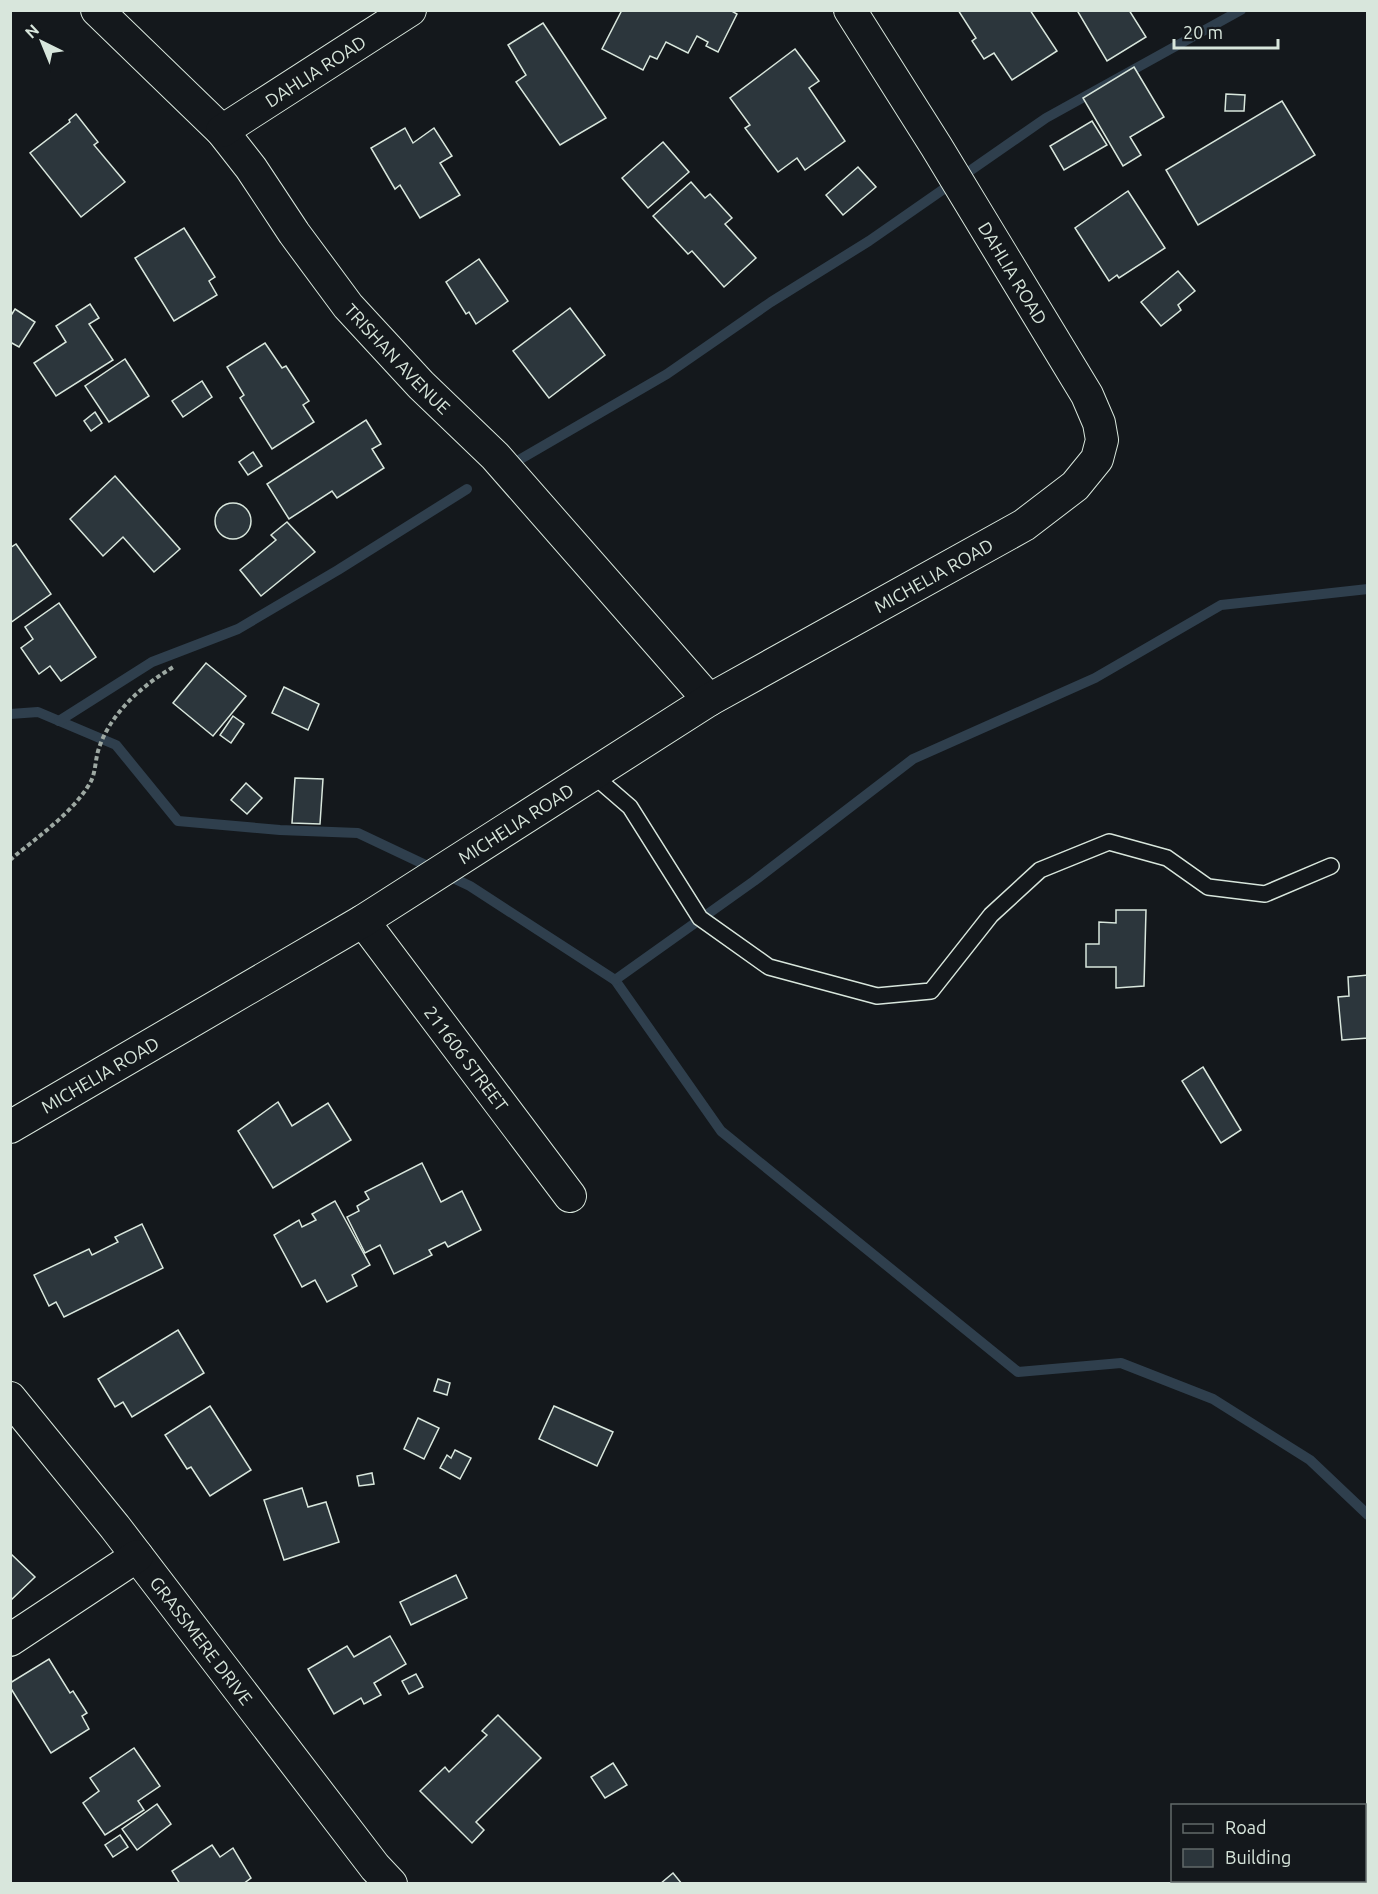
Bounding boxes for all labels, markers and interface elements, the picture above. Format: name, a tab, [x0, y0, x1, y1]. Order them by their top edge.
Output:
north arrow	[12, 12, 72, 72]
scale bar	[1174, 12, 1278, 50]
text: N	[21, 20, 42, 42]
text: 20 m	[1183, 22, 1223, 42]
street label: DAHLIA ROAD	[261, 31, 369, 111]
street label: DAHLIA ROAD	[975, 218, 1051, 328]
street label: TRISHAN AVENUE	[341, 299, 454, 418]
street label: MICHELIA ROAD	[870, 534, 996, 616]
street label: MICHELIA ROAD	[454, 779, 577, 868]
street label: 211606 STREET	[421, 1002, 512, 1115]
street label: MICHELIA ROAD	[37, 1032, 162, 1117]
street label: GRASSMERE DRIVE	[146, 1572, 257, 1708]
legend	[1171, 1804, 1366, 1882]
text: Road	[1225, 1817, 1267, 1837]
text: Building	[1225, 1847, 1291, 1867]

